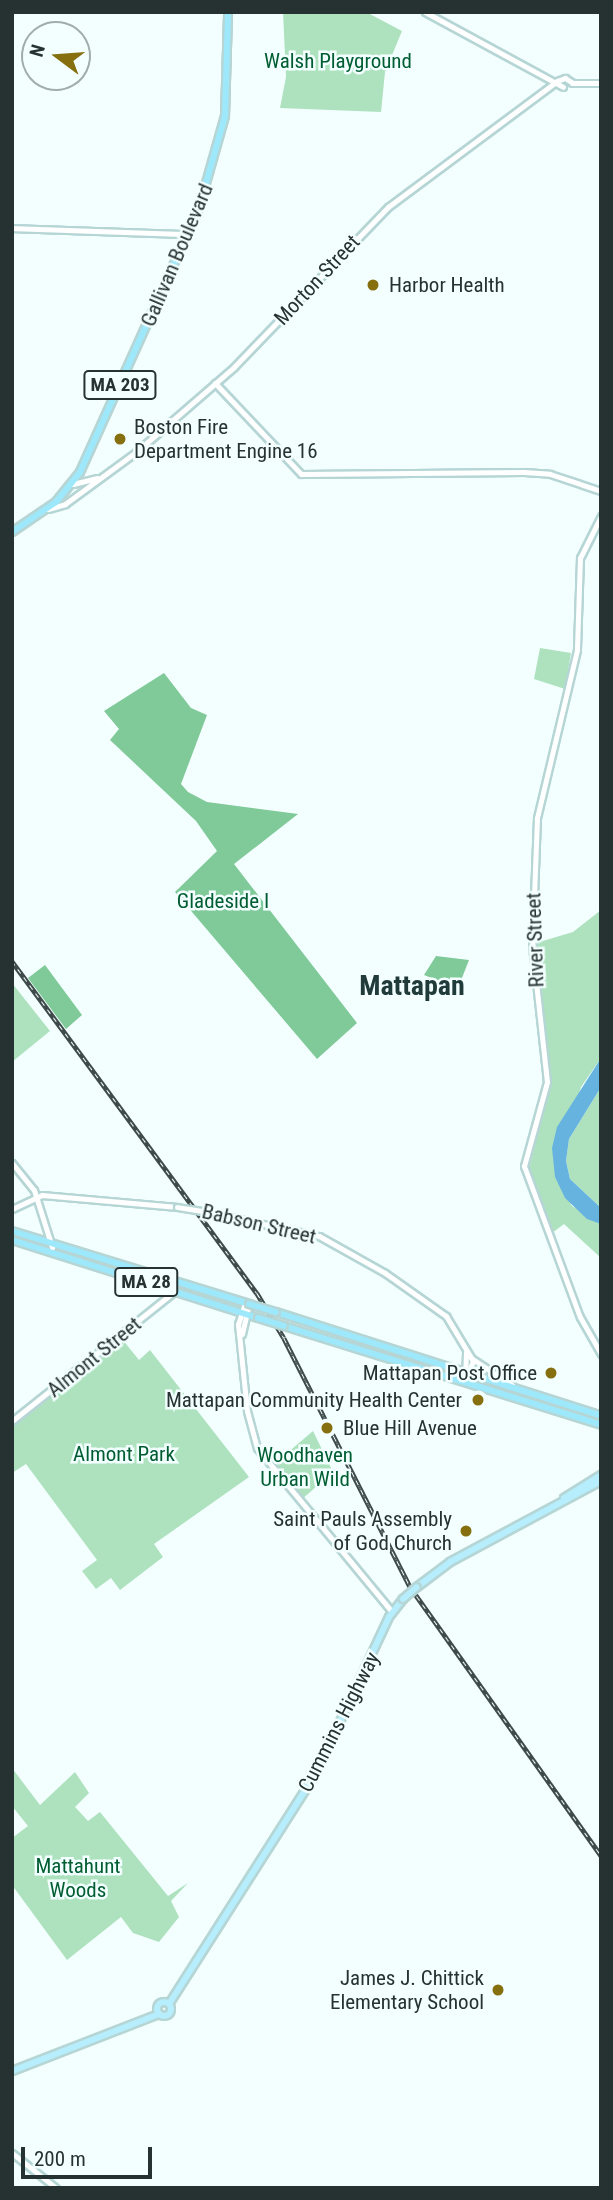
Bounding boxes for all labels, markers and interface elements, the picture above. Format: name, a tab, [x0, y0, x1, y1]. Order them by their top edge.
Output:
north arrow	[21, 21, 91, 91]
text: N	[25, 42, 50, 59]
park label: Walsh Playground	[264, 48, 412, 74]
street label: Gallivan Boulevard	[136, 180, 218, 330]
street label: Morton Street	[269, 230, 365, 330]
place label: Harbor Health	[389, 272, 505, 298]
marker: Harbor Health	[363, 275, 383, 295]
road number: MA 203	[83, 370, 157, 400]
place label: Boston Fire Department Engine 16	[134, 414, 318, 464]
marker: Boston Fire Department Engine 16	[112, 431, 128, 447]
park label: Gladeside I	[177, 888, 269, 914]
street label: River Street	[521, 892, 549, 988]
district label: Mattapan	[359, 969, 465, 1003]
street label: Babson Street	[200, 1199, 318, 1249]
road number: MA 28	[113, 1266, 179, 1298]
street label: Almont Street	[42, 1311, 146, 1403]
place label: Mattapan Post Office	[363, 1360, 537, 1386]
marker: Mattapan Post Office	[543, 1365, 559, 1381]
place label: Mattapan Community Health Center	[166, 1387, 462, 1413]
marker: Mattapan Community Health Center	[468, 1390, 488, 1410]
place label: Blue Hill Avenue	[343, 1415, 477, 1441]
marker: Blue Hill Avenue	[317, 1418, 337, 1438]
park label: Almont Park	[73, 1441, 175, 1467]
park label: Woodhaven Urban Wild	[257, 1442, 353, 1492]
place label: Saint Pauls Assembly of God Church	[273, 1506, 452, 1556]
marker: Saint Pauls Assembly of God Church	[458, 1523, 474, 1539]
street label: Cummins Highway	[293, 1648, 385, 1796]
park label: Mattahunt Woods	[35, 1853, 121, 1903]
place label: James J. Chittick Elementary School	[330, 1965, 484, 2015]
marker: James J. Chittick Elementary School	[490, 1982, 506, 1998]
scale bar	[24, 2134, 156, 2178]
text: 200 m	[34, 2147, 86, 2171]

